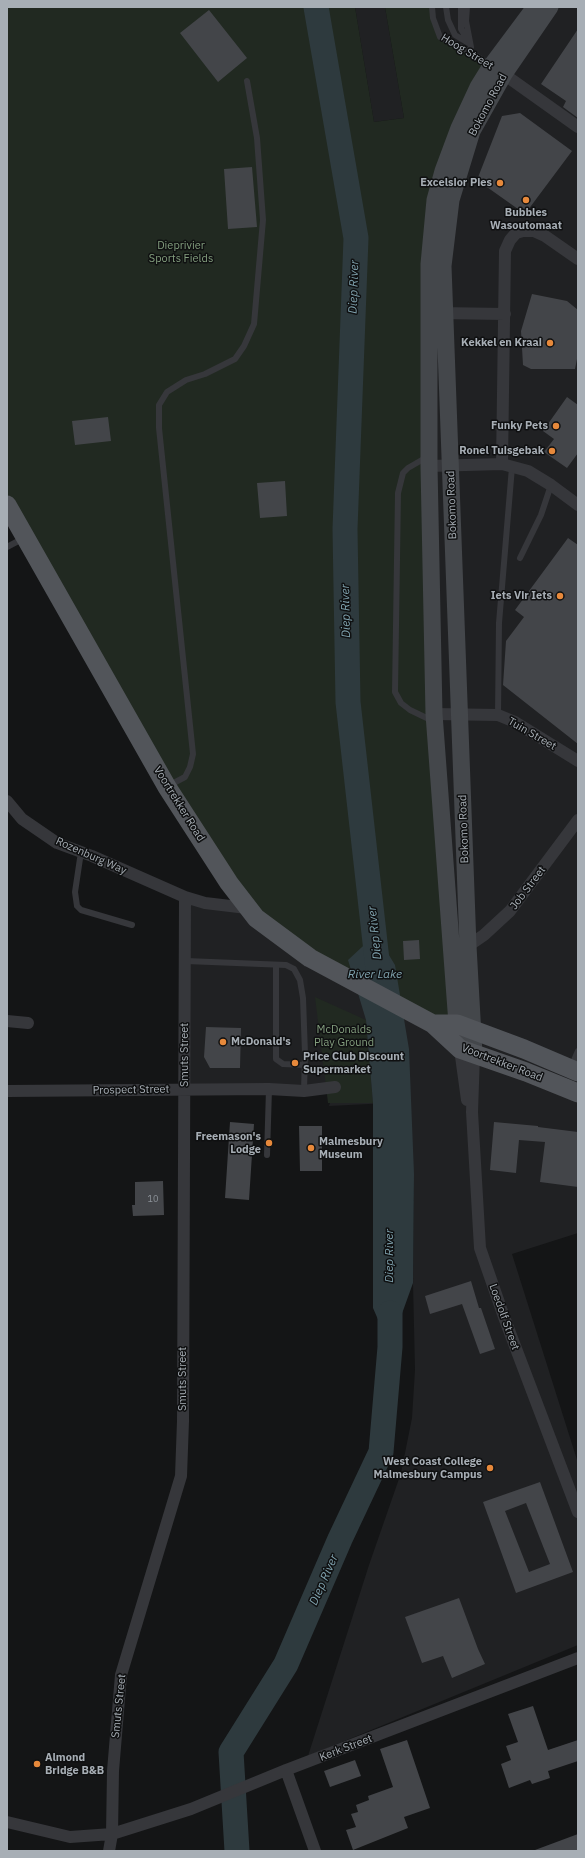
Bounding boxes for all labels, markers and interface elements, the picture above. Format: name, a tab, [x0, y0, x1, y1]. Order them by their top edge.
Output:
street label: Hoog Street	[438, 31, 496, 73]
street label: Bokomo Road	[466, 72, 510, 138]
place label: Excelsior Pies	[420, 176, 492, 190]
marker: Excelsior Pies	[495, 178, 505, 188]
marker: Bubbles Wasoutomaat	[521, 195, 531, 205]
place label: Bubbles Wasoutomaat	[490, 206, 562, 232]
park label: Dieprivier Sports Fields	[149, 239, 213, 265]
water label: Diep River	[346, 260, 362, 314]
place label: Kekkel en Kraai	[461, 336, 542, 350]
marker: Kekkel en Kraai	[545, 338, 555, 348]
place label: Funky Pets	[491, 419, 548, 433]
marker: Funky Pets	[551, 421, 561, 431]
place label: Ronel Tuisgebak	[459, 444, 544, 458]
marker: Ronel Tuisgebak	[547, 446, 557, 456]
street label: Bokomo Road	[444, 470, 460, 540]
water label: Diep River	[338, 584, 354, 638]
place label: Iets Vir Iets	[491, 589, 552, 603]
marker: Iets Vir Iets	[555, 591, 565, 601]
street label: Tuin Street	[505, 715, 559, 753]
street label: Voortrekker Road	[151, 764, 207, 844]
street label: Bokomo Road	[456, 794, 472, 864]
street label: Rozenburg Way	[54, 834, 128, 878]
street label: Job Street	[507, 864, 549, 912]
water label: Diep River	[365, 906, 385, 960]
water label: River Lake	[348, 968, 402, 982]
street label: Smuts Street	[178, 1023, 192, 1087]
park label: McDonalds Play Ground	[314, 1023, 374, 1049]
place label: McDonald's	[231, 1035, 291, 1049]
marker: McDonald's	[218, 1037, 228, 1047]
street label: Voortrekker Road	[459, 1041, 545, 1085]
place label: Price Club Discount Supermarket	[303, 1050, 404, 1076]
marker: Price Club Discount Supermarket	[290, 1058, 300, 1068]
street label: Prospect Street	[93, 1083, 169, 1097]
place label: Freemason's Lodge	[195, 1130, 261, 1156]
place label: Malmesbury Museum	[319, 1135, 383, 1161]
marker: Freemason's Lodge	[264, 1138, 274, 1148]
marker: Malmesbury Museum	[306, 1143, 316, 1153]
house number: 10	[148, 1194, 158, 1204]
water label: Diep River	[383, 1229, 397, 1283]
street label: Loedolf Street	[486, 1282, 522, 1352]
street label: Smuts Street	[176, 1347, 190, 1411]
place label: West Coast College Malmesbury Campus	[374, 1455, 482, 1481]
marker: West Coast College Malmesbury Campus	[485, 1463, 495, 1473]
water label: Diep River	[306, 1553, 342, 1607]
street label: Smuts Street	[109, 1673, 129, 1739]
street label: Kerk Street	[318, 1732, 374, 1764]
place label: Almond Bridge B&B	[45, 1751, 104, 1777]
marker: Almond Bridge B&B	[32, 1759, 42, 1769]

